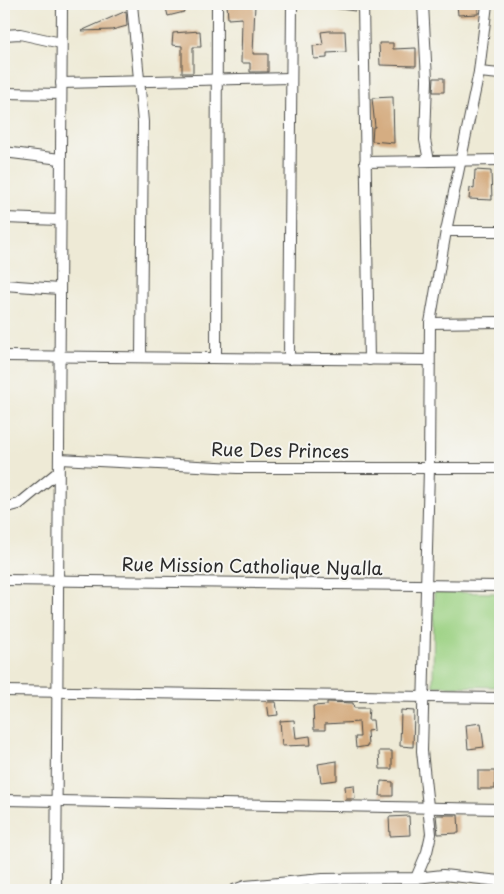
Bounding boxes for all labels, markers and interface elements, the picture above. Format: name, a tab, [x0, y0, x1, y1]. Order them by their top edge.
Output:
street label: Rue Des Princes	[211, 435, 349, 464]
street label: Rue Mission Catholique Nyalla	[121, 550, 384, 581]

